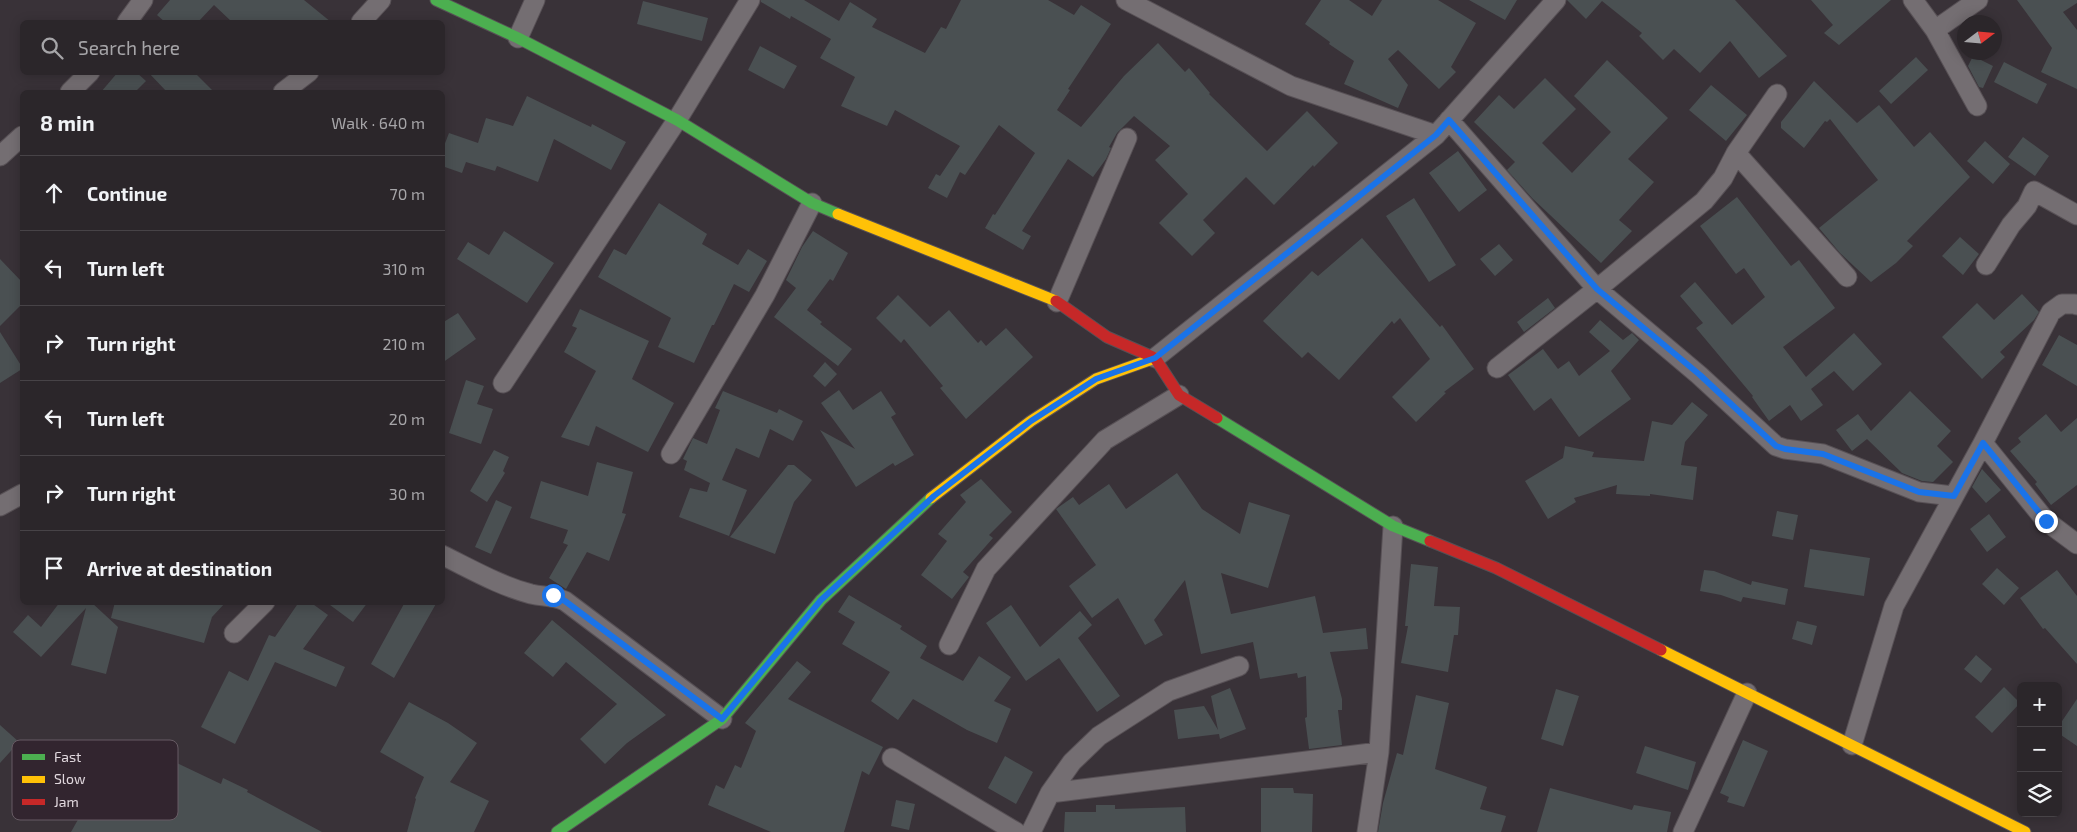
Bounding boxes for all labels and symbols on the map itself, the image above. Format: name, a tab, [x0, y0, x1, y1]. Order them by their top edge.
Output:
north arrow	[1957, 15, 2002, 60]
route end	[2035, 510, 2058, 533]
route start	[542, 584, 565, 607]
legend	[12, 740, 178, 820]
text: Fast	[54, 748, 81, 765]
text: Slow	[54, 770, 86, 787]
text: Jam	[54, 793, 79, 810]

